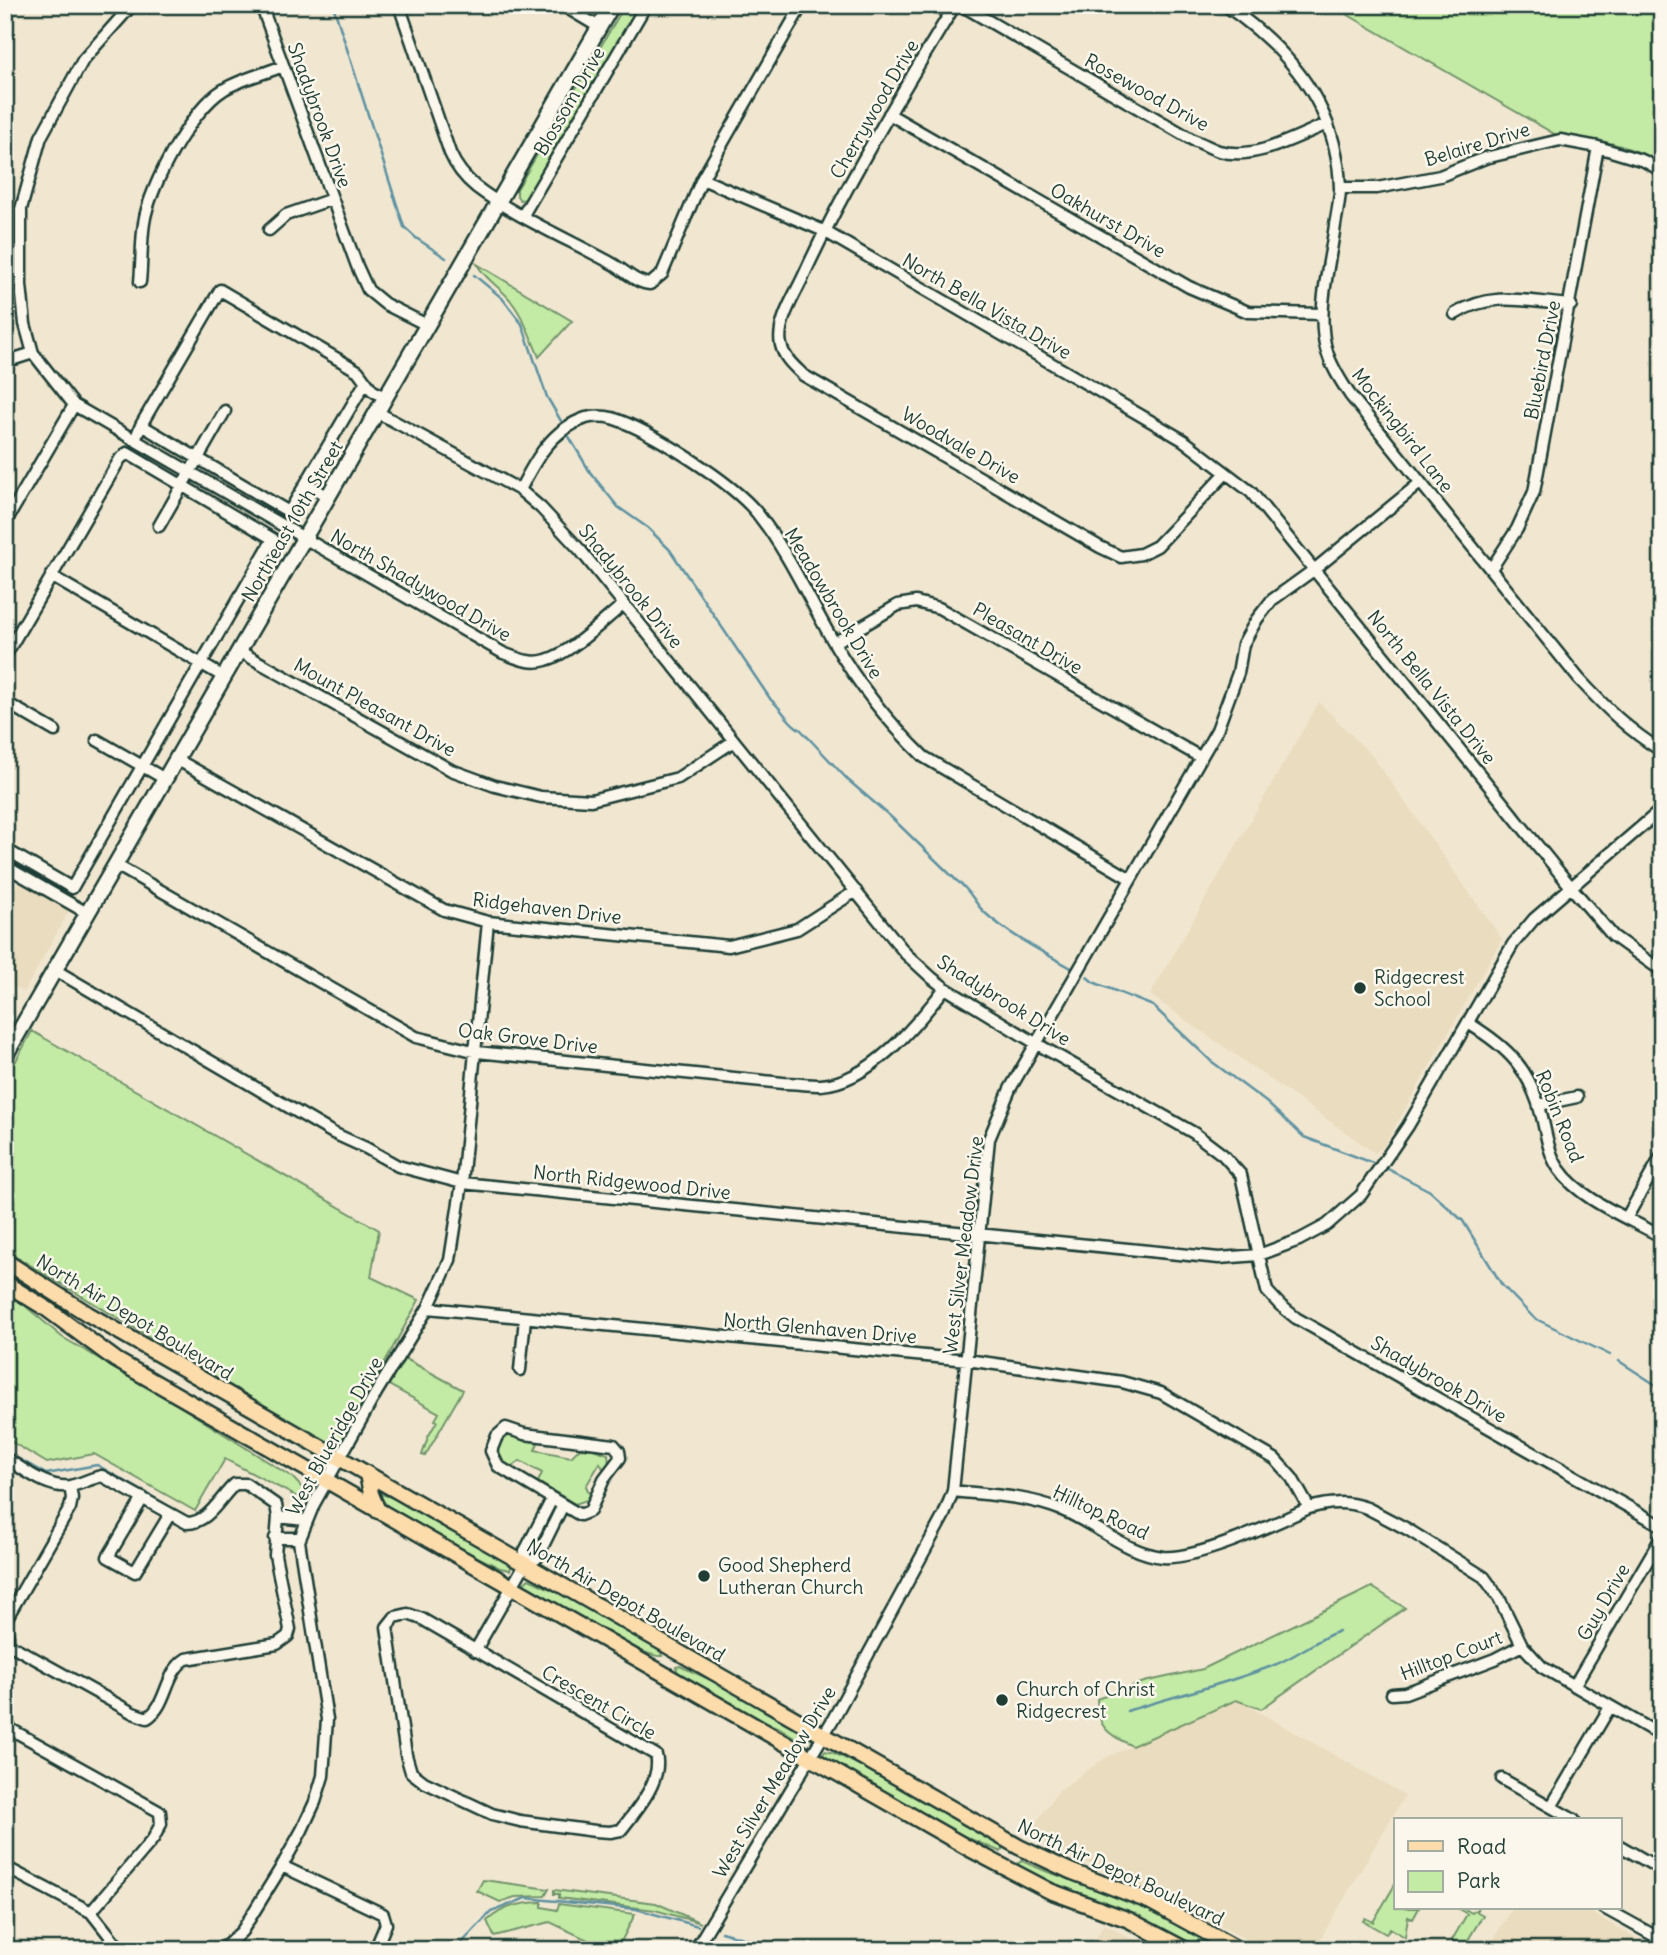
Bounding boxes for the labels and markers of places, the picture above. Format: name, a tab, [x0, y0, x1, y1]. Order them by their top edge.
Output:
place label: Ridgecrest School	[1374, 965, 1465, 1011]
marker: Ridgecrest School	[1352, 980, 1368, 996]
place label: Good Shepherd Lutheran Church	[718, 1553, 863, 1599]
marker: Good Shepherd Lutheran Church	[696, 1568, 712, 1584]
place label: Church of Christ Ridgecrest	[1016, 1677, 1155, 1723]
marker: Church of Christ Ridgecrest	[994, 1692, 1010, 1708]

